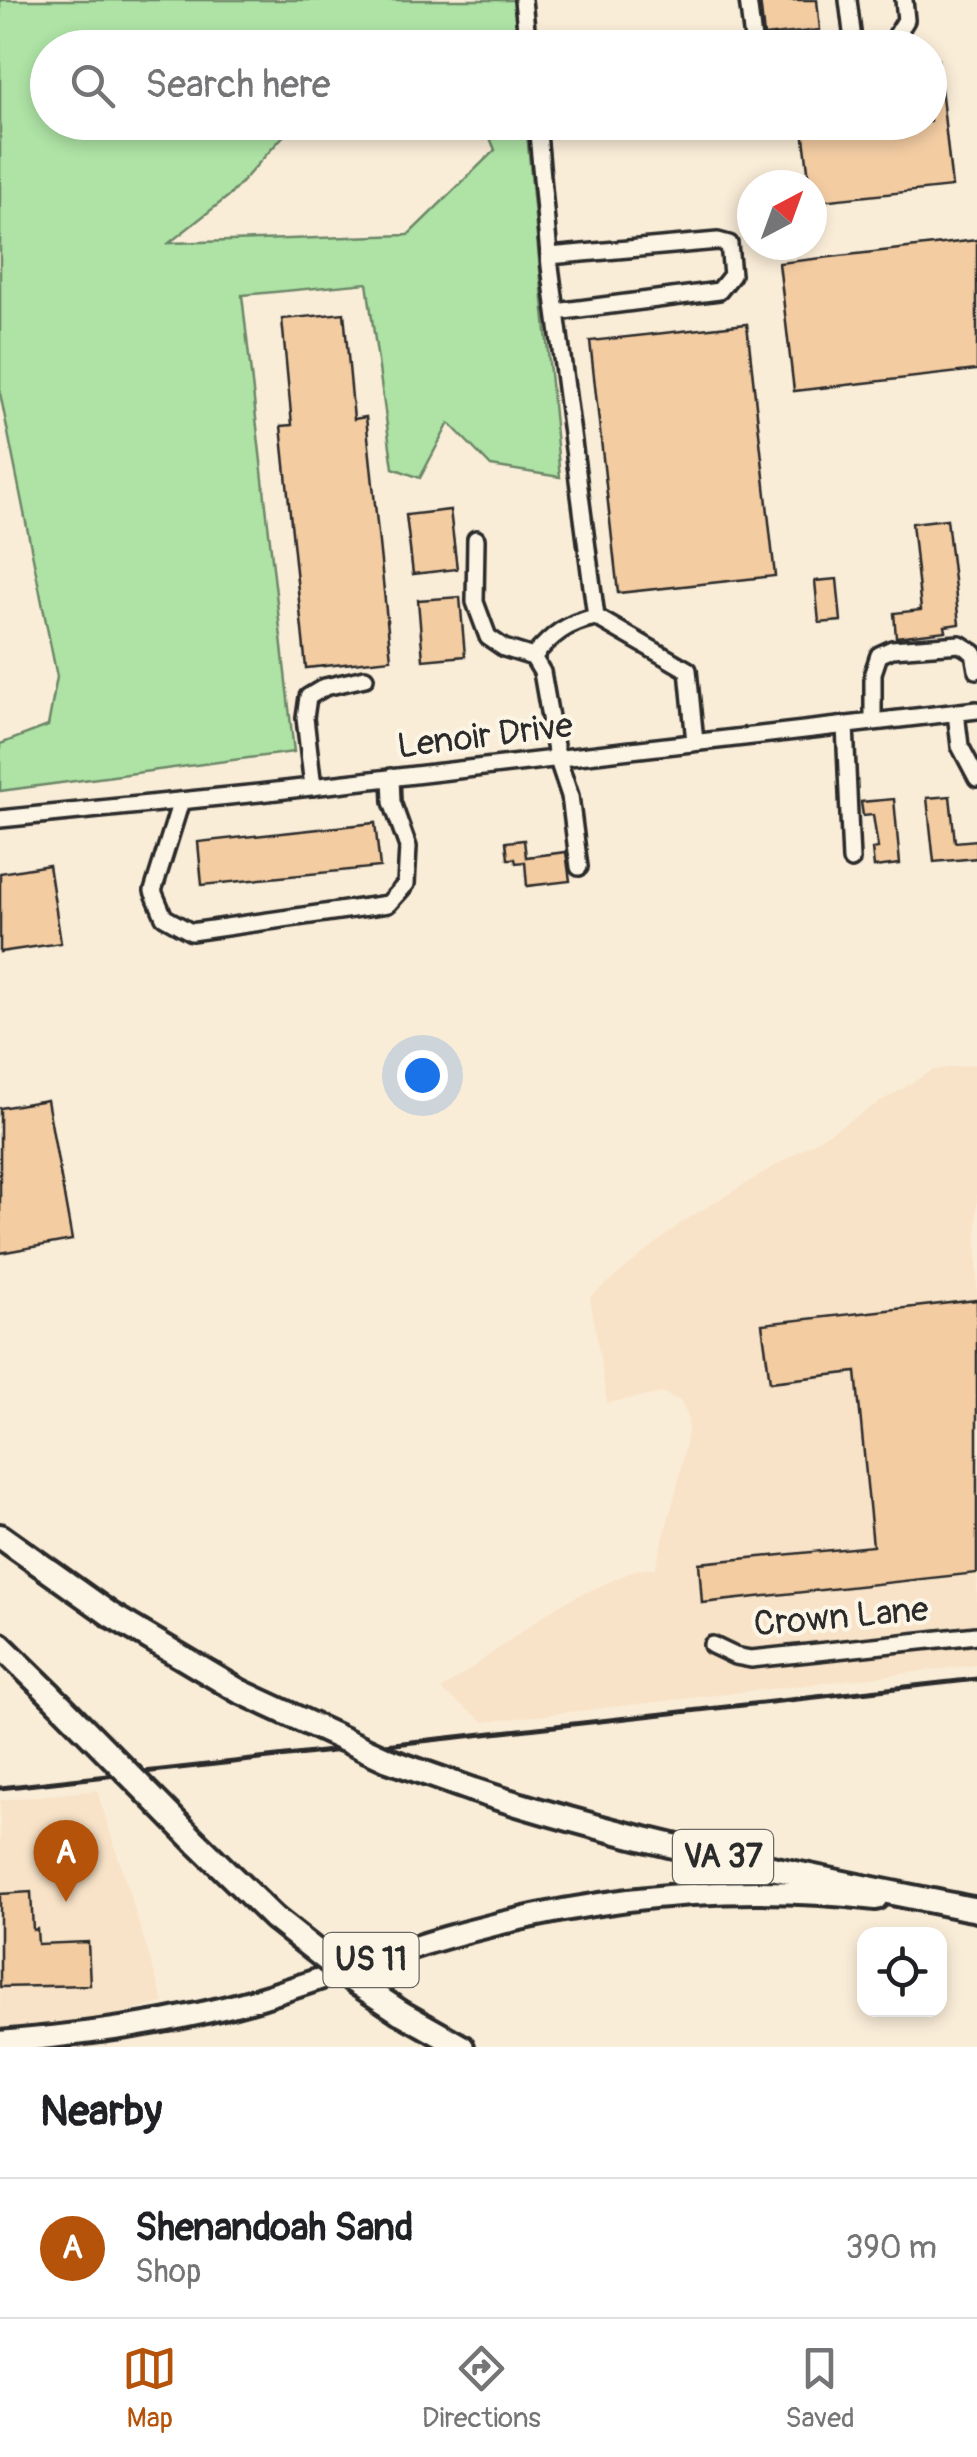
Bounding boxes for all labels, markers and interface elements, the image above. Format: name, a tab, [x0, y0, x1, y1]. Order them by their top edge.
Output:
search box	[30, 30, 947, 140]
icon: search	[65, 58, 120, 113]
text: Search here	[145, 61, 331, 109]
north arrow	[737, 170, 827, 260]
street label: Lenoir Drive	[395, 703, 575, 769]
your location	[397, 1050, 448, 1101]
street label: Crown Lane	[752, 1587, 930, 1647]
pin: A	[34, 1820, 98, 1902]
road number: VA 37	[673, 1830, 773, 1884]
map controls	[857, 1927, 947, 2017]
button: locate	[857, 1927, 947, 2017]
road number: US 11	[324, 1933, 418, 1987]
text: Nearby	[40, 2086, 162, 2138]
text: Shenandoah Sand	[135, 2204, 413, 2252]
text: A	[62, 2228, 83, 2268]
text: 390 m	[845, 2228, 937, 2268]
text: Shop	[135, 2252, 201, 2292]
tab: Map	[122, 2341, 177, 2436]
tab: Directions	[422, 2341, 541, 2436]
tab: Saved	[785, 2341, 855, 2436]

